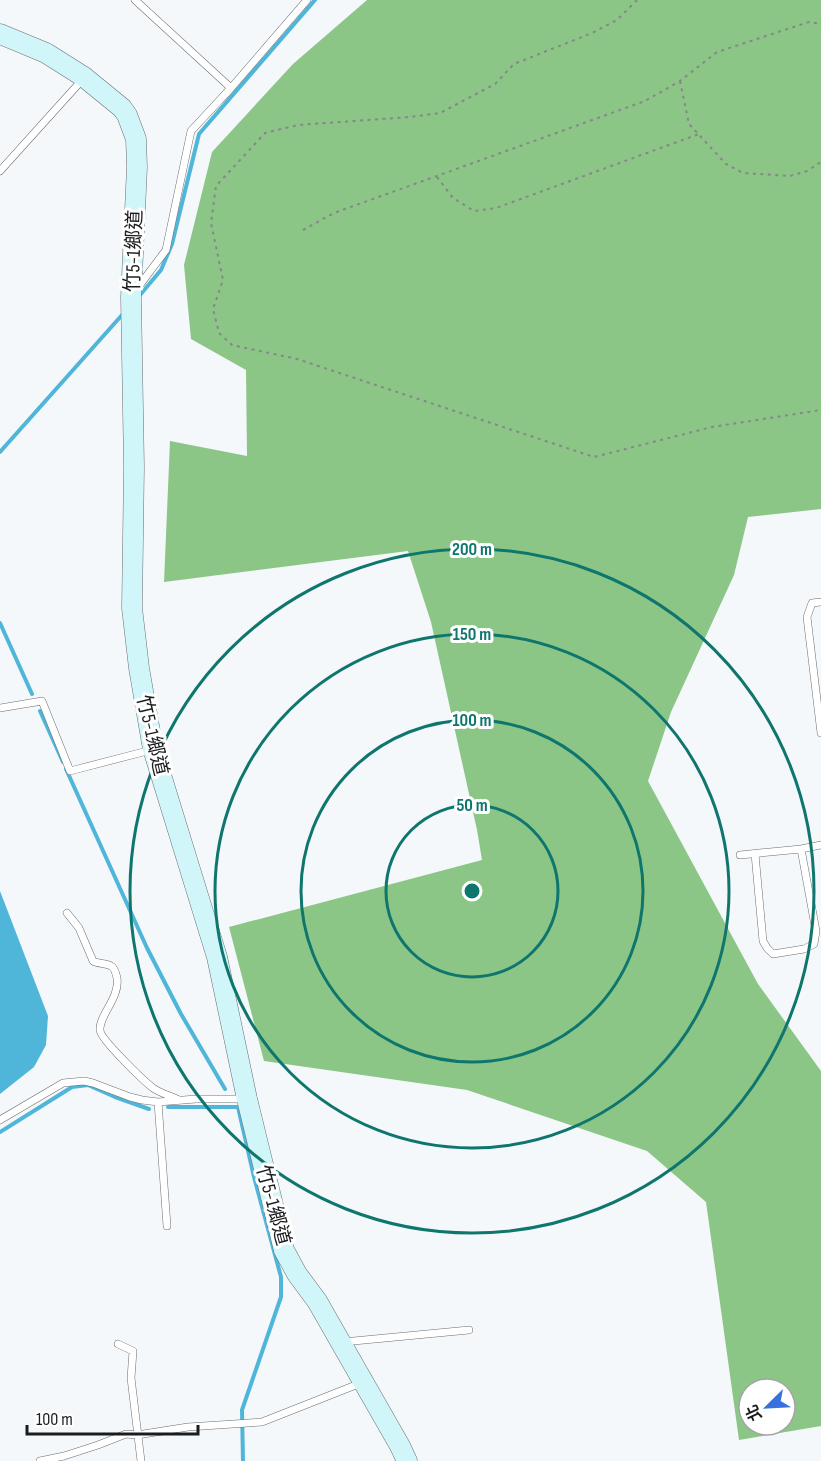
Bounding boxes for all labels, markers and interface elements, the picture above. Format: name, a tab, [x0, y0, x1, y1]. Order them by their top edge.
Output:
street label: 竹5-1鄉道	[121, 209, 147, 293]
text: 200 m	[452, 539, 492, 560]
text: 150 m	[453, 624, 491, 645]
street label: 竹5-1鄉道	[131, 692, 173, 778]
text: 100 m	[453, 710, 492, 731]
text: 50 m	[456, 795, 488, 816]
centre of rings	[462, 881, 482, 901]
street label: 竹5-1鄉道	[251, 1162, 295, 1248]
north arrow	[737, 1377, 797, 1437]
scale bar	[27, 1398, 198, 1436]
text: 北	[743, 1401, 767, 1424]
text: 100 m	[36, 1409, 73, 1430]

